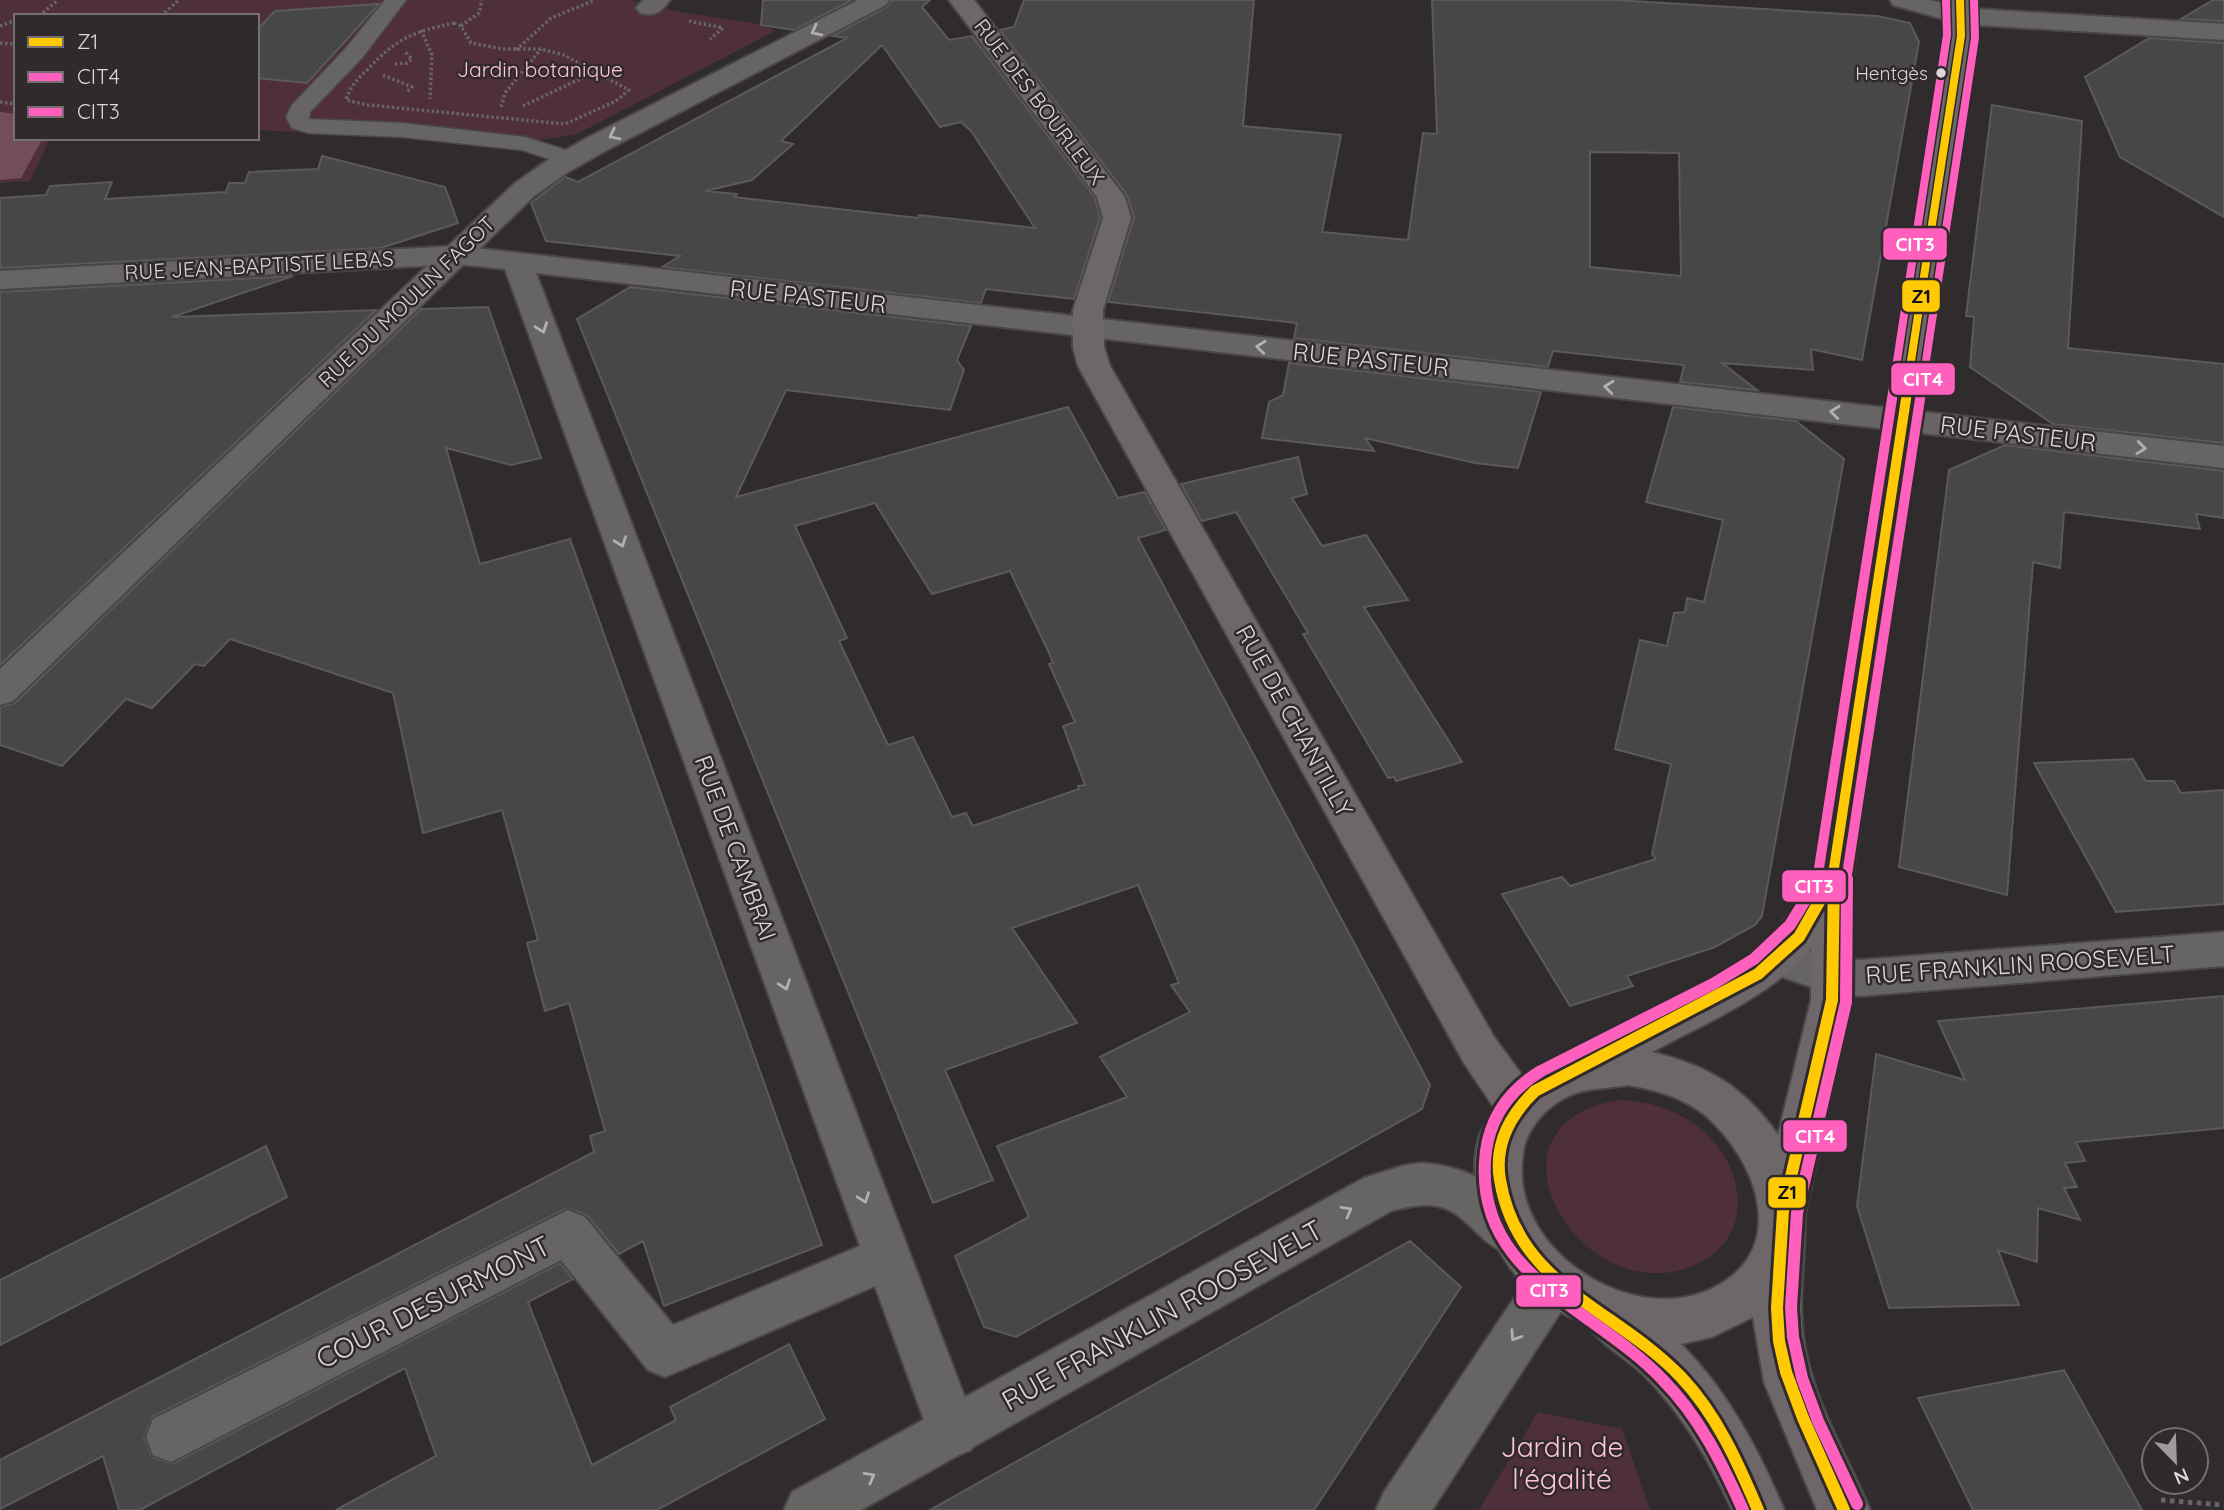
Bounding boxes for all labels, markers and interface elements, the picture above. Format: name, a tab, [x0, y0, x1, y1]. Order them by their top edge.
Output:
street label: RUE DES BOURLEUX	[969, 13, 1111, 190]
legend	[14, 14, 259, 140]
one-way arrow	[811, 22, 823, 36]
text: Z1	[77, 28, 98, 54]
park label: Jardin botanique	[457, 56, 623, 82]
place label: Hentgès	[1855, 61, 1928, 85]
text: CIT4	[77, 63, 120, 89]
marker: Hentgès	[1934, 66, 1948, 80]
text: CIT3	[77, 98, 120, 124]
one-way arrow	[608, 127, 621, 140]
street label: RUE DU MOULIN FAGOT	[312, 210, 500, 393]
line badge: CIT3	[1882, 227, 1948, 261]
text: CIT3	[1895, 232, 1935, 256]
street label: RUE JEAN-BAPTISTE LEBAS	[124, 245, 394, 285]
street label: RUE PASTEUR	[728, 273, 888, 319]
line badge: Z1	[1901, 279, 1941, 313]
text: Z1	[1911, 284, 1931, 308]
one-way arrow	[533, 322, 547, 334]
street label: RUE PASTEUR	[1291, 336, 1451, 382]
one-way arrow	[1255, 340, 1267, 355]
line badge: CIT4	[1890, 362, 1956, 396]
text: CIT4	[1903, 367, 1943, 391]
one-way arrow	[1603, 379, 1614, 394]
one-way arrow	[1829, 405, 1840, 420]
street label: RUE PASTEUR	[1938, 409, 2098, 457]
one-way arrow	[2135, 440, 2146, 455]
one-way arrow	[613, 535, 627, 547]
street label: RUE DE CHANTILLY	[1230, 619, 1360, 822]
street label: RUE DE CAMBRAI	[689, 751, 783, 944]
line badge: CIT3	[1781, 869, 1847, 903]
text: CIT3	[1794, 874, 1834, 898]
street label: RUE FRANKLIN ROOSEVELT	[1864, 938, 2176, 990]
one-way arrow	[777, 978, 791, 990]
line badge: CIT4	[1782, 1119, 1848, 1153]
text: CIT4	[1795, 1124, 1835, 1148]
line badge: Z1	[1767, 1176, 1807, 1209]
text: Z1	[1777, 1180, 1797, 1204]
one-way arrow	[856, 1191, 870, 1203]
one-way arrow	[1340, 1206, 1352, 1219]
street label: RUE FRANKLIN ROOSEVELT	[995, 1212, 1328, 1418]
street label: COUR DESURMONT	[310, 1227, 556, 1376]
line badge: CIT3	[1515, 1274, 1582, 1308]
text: CIT3	[1529, 1278, 1569, 1302]
one-way arrow	[1511, 1328, 1523, 1341]
north arrow	[2140, 1426, 2210, 1496]
park label: Jardin de l'égalité	[1501, 1429, 1623, 1496]
text: N	[2171, 1463, 2193, 1490]
one-way arrow	[863, 1472, 876, 1485]

